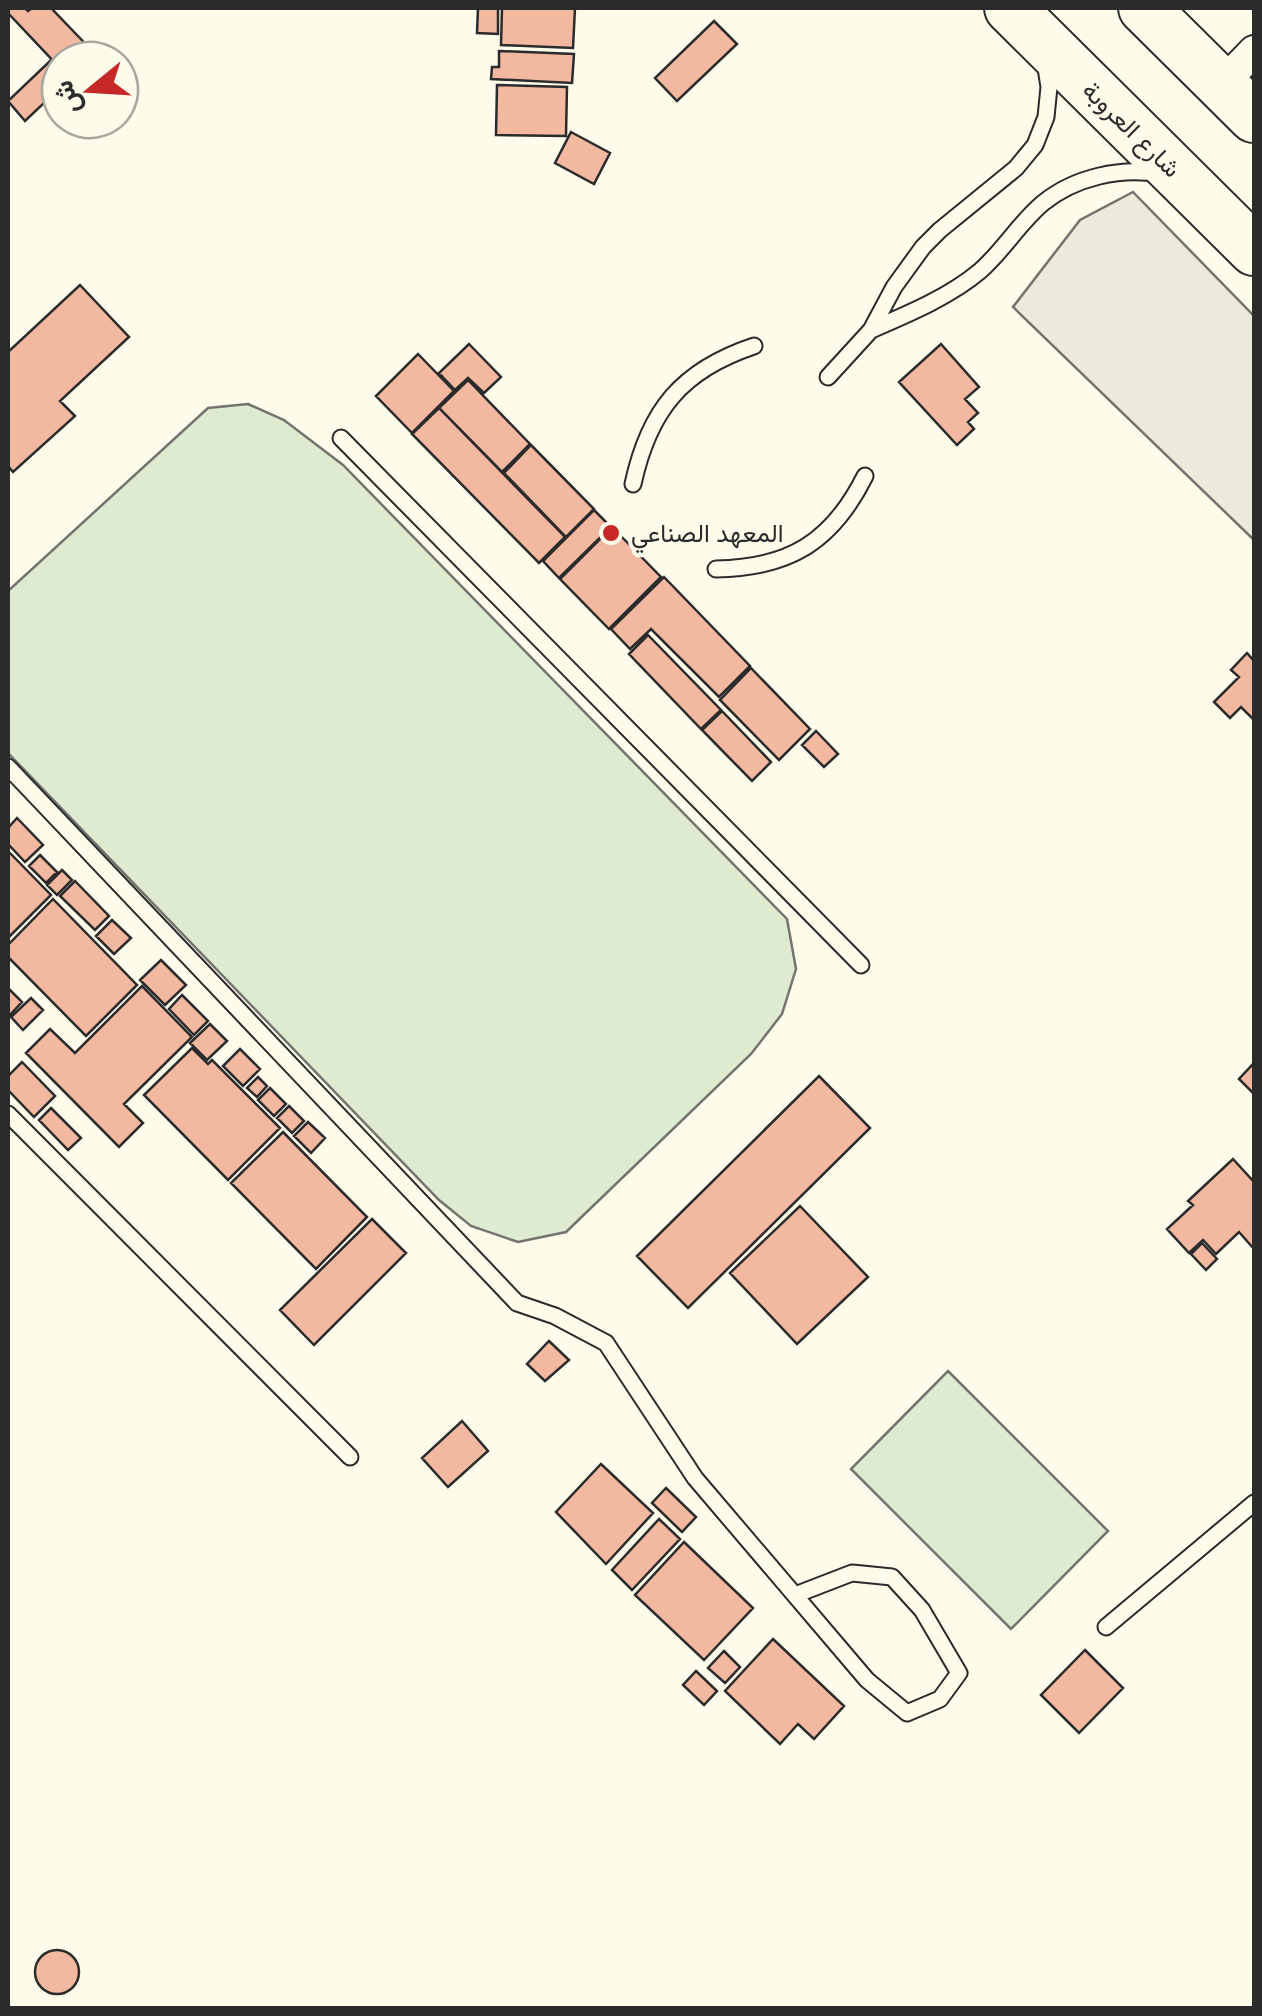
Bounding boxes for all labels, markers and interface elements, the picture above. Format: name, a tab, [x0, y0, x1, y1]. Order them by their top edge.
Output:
north arrow	[40, 40, 140, 140]
street label: شارع العروبة	[1075, 73, 1189, 185]
text: ش	[42, 76, 89, 120]
place label: المعهد الصناعي	[631, 515, 784, 554]
marker: المعهد الصناعي	[600, 522, 622, 544]

